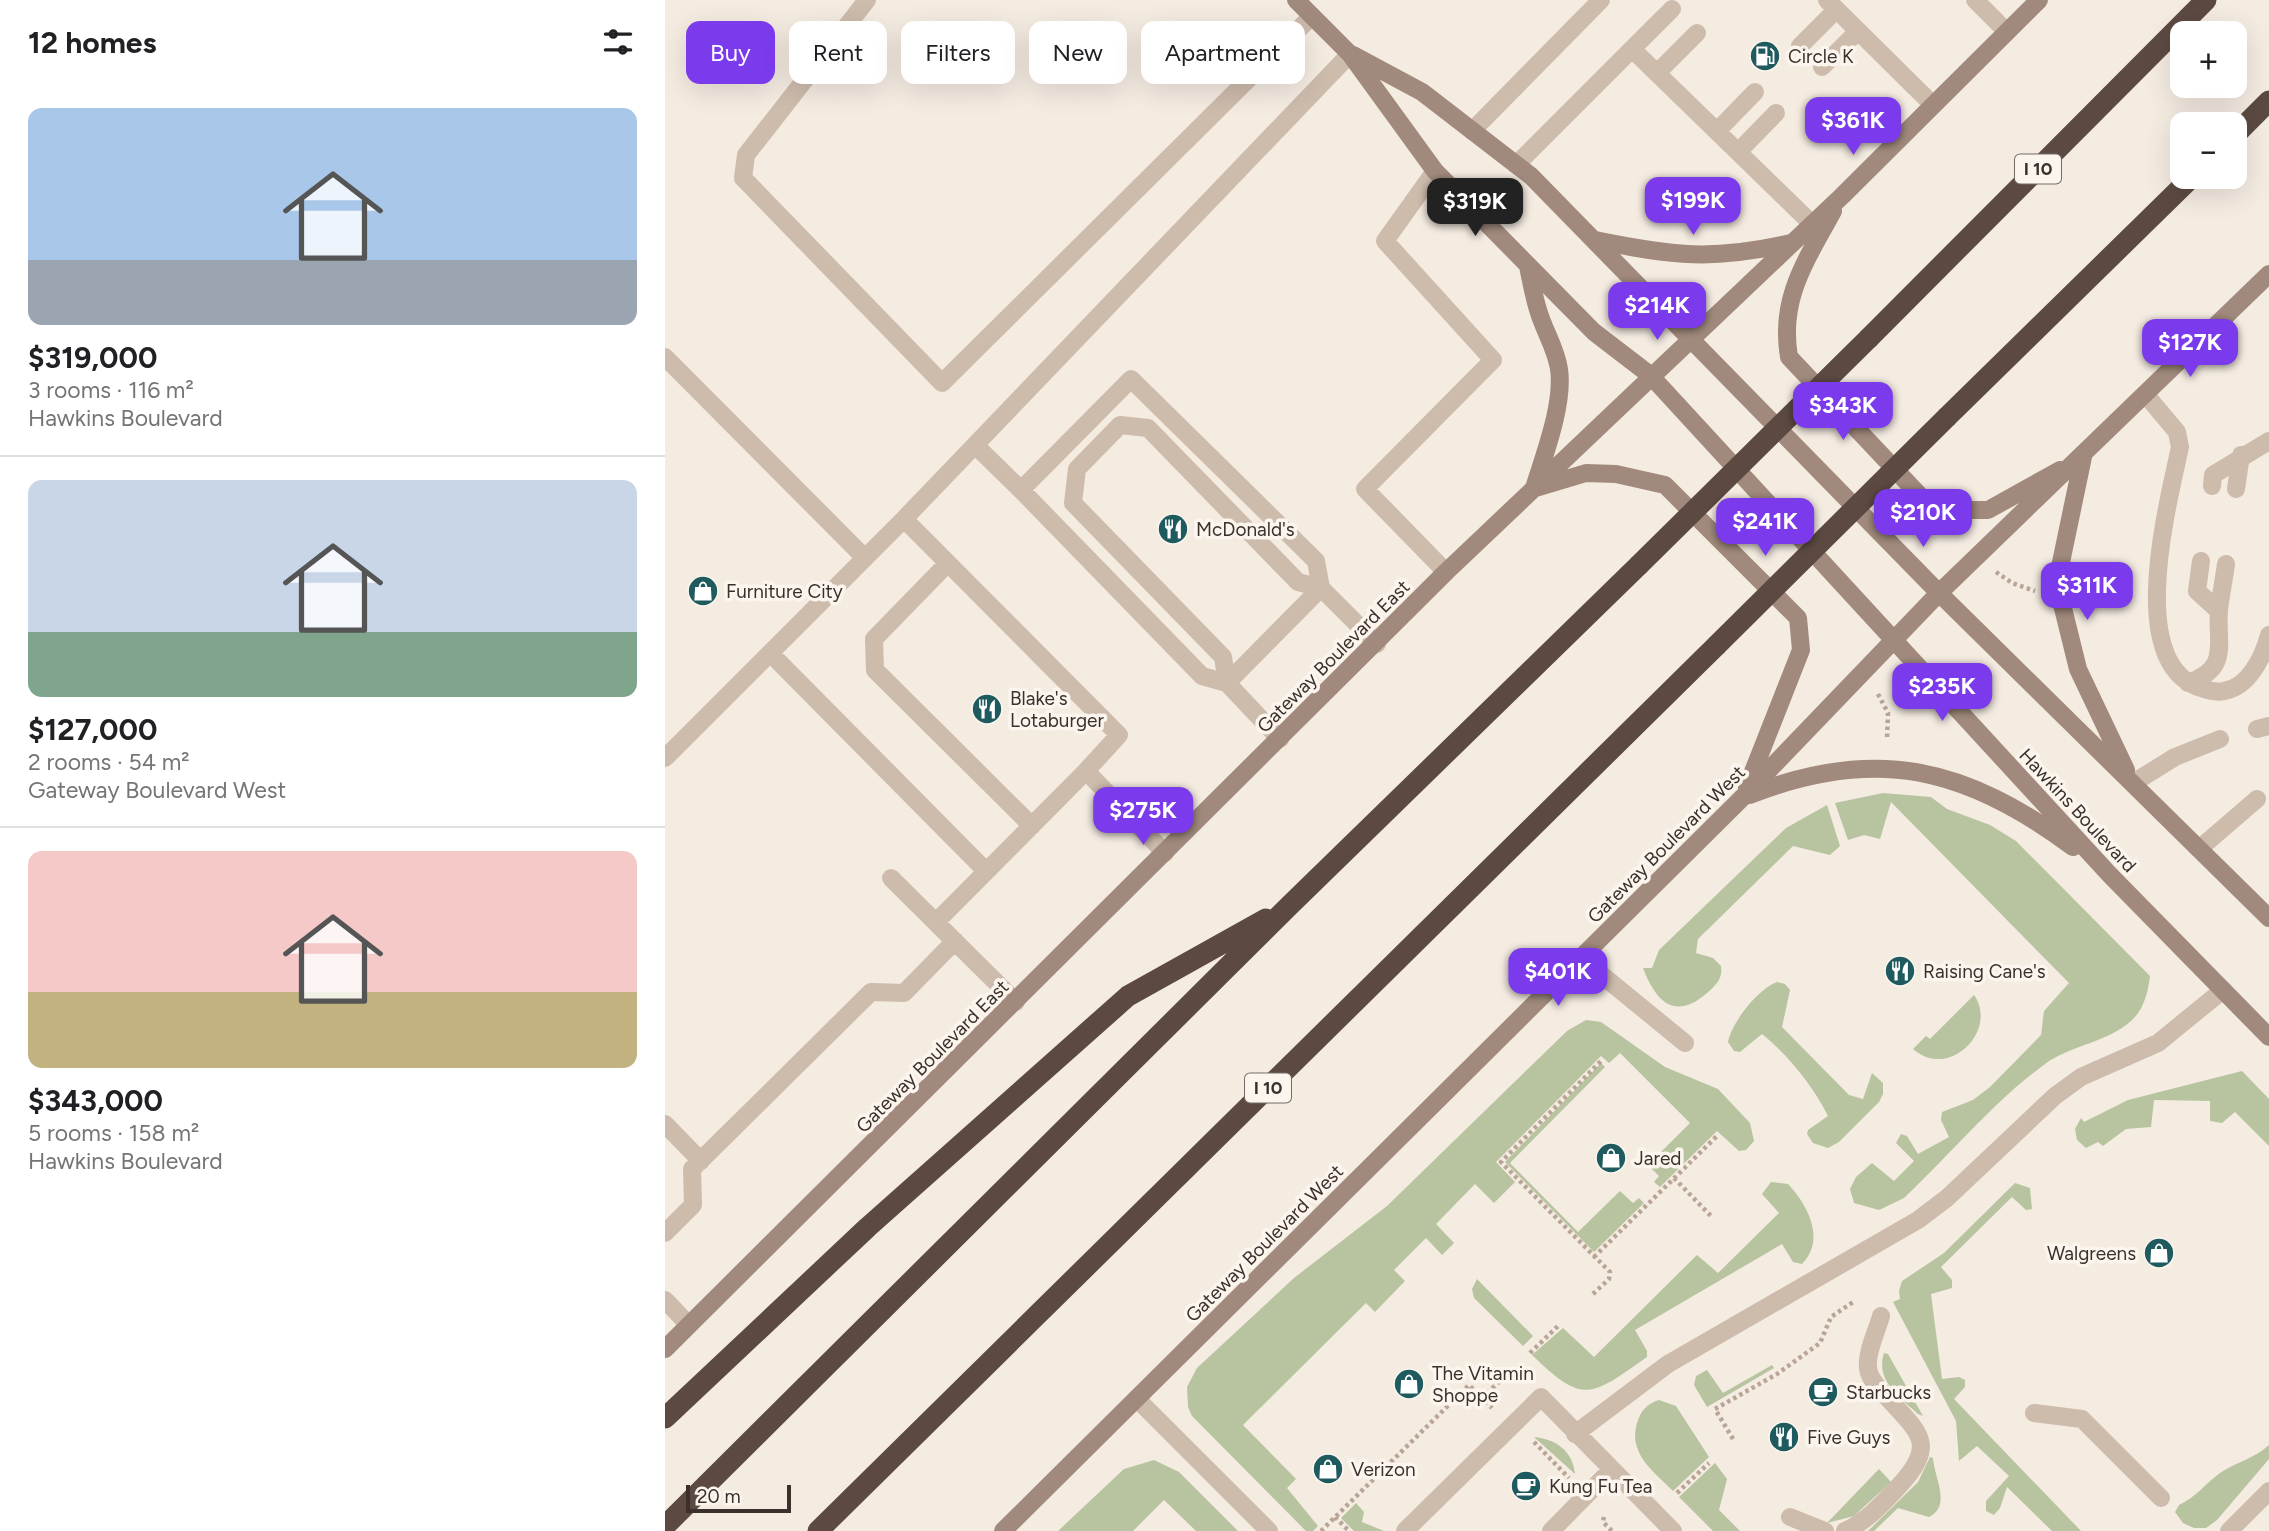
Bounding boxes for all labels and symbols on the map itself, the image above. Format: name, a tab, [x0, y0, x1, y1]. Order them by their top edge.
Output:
fuel station icon: Circle K	[1748, 39, 1782, 73]
place label: Circle K	[1788, 45, 1854, 68]
pin: $361K	[1804, 97, 1902, 157]
road number: I 10	[2015, 154, 2061, 184]
pin: $199K	[1644, 177, 1742, 237]
pin: $319K	[1426, 178, 1524, 238]
pin: $214K	[1608, 282, 1706, 342]
pin: $127K	[2141, 320, 2239, 379]
pin: $343K	[1794, 382, 1892, 442]
pin: $210K	[1874, 490, 1972, 549]
pin: $241K	[1716, 498, 1814, 558]
restaurant icon: McDonald's	[1156, 512, 1190, 546]
place label: McDonald's	[1196, 518, 1295, 541]
pin: $311K	[2038, 562, 2136, 622]
shop icon: Furniture City	[686, 574, 720, 608]
street label: Gateway Boulevard East	[1252, 575, 1414, 737]
place label: Furniture City	[726, 580, 843, 603]
pin: $235K	[1893, 664, 1991, 723]
place label: Blake's Lotaburger	[1010, 687, 1104, 732]
restaurant icon: Blake's Lotaburger	[970, 692, 1004, 726]
street label: Hawkins Boulevard	[2014, 744, 2141, 877]
street label: Gateway Boulevard West	[1583, 761, 1750, 928]
pin: $275K	[1094, 788, 1192, 847]
pin: $401K	[1509, 948, 1607, 1008]
restaurant icon: Raising Cane's	[1883, 954, 1917, 988]
place label: Raising Cane's	[1923, 960, 2046, 983]
street label: Gateway Boulevard East	[851, 975, 1013, 1137]
road number: I 10	[1245, 1073, 1291, 1102]
shop icon: Jared	[1594, 1141, 1628, 1175]
place label: Jared	[1634, 1147, 1681, 1170]
street label: Gateway Boulevard West	[1181, 1160, 1348, 1327]
shop icon: Walgreens	[2142, 1236, 2176, 1270]
place label: Walgreens	[2047, 1242, 2136, 1265]
place label: The Vitamin Shoppe	[1432, 1362, 1534, 1407]
shop icon: The Vitamin Shoppe	[1392, 1367, 1426, 1401]
cafe icon: Starbucks	[1806, 1375, 1840, 1409]
place label: Starbucks	[1846, 1381, 1931, 1404]
restaurant icon: Five Guys	[1767, 1420, 1801, 1454]
place label: Five Guys	[1807, 1426, 1890, 1449]
shop icon: Verizon	[1311, 1452, 1345, 1486]
place label: Verizon	[1351, 1458, 1416, 1481]
cafe icon: Kung Fu Tea	[1509, 1469, 1543, 1503]
place label: Kung Fu Tea	[1549, 1475, 1652, 1498]
scale bar	[686, 1482, 791, 1514]

